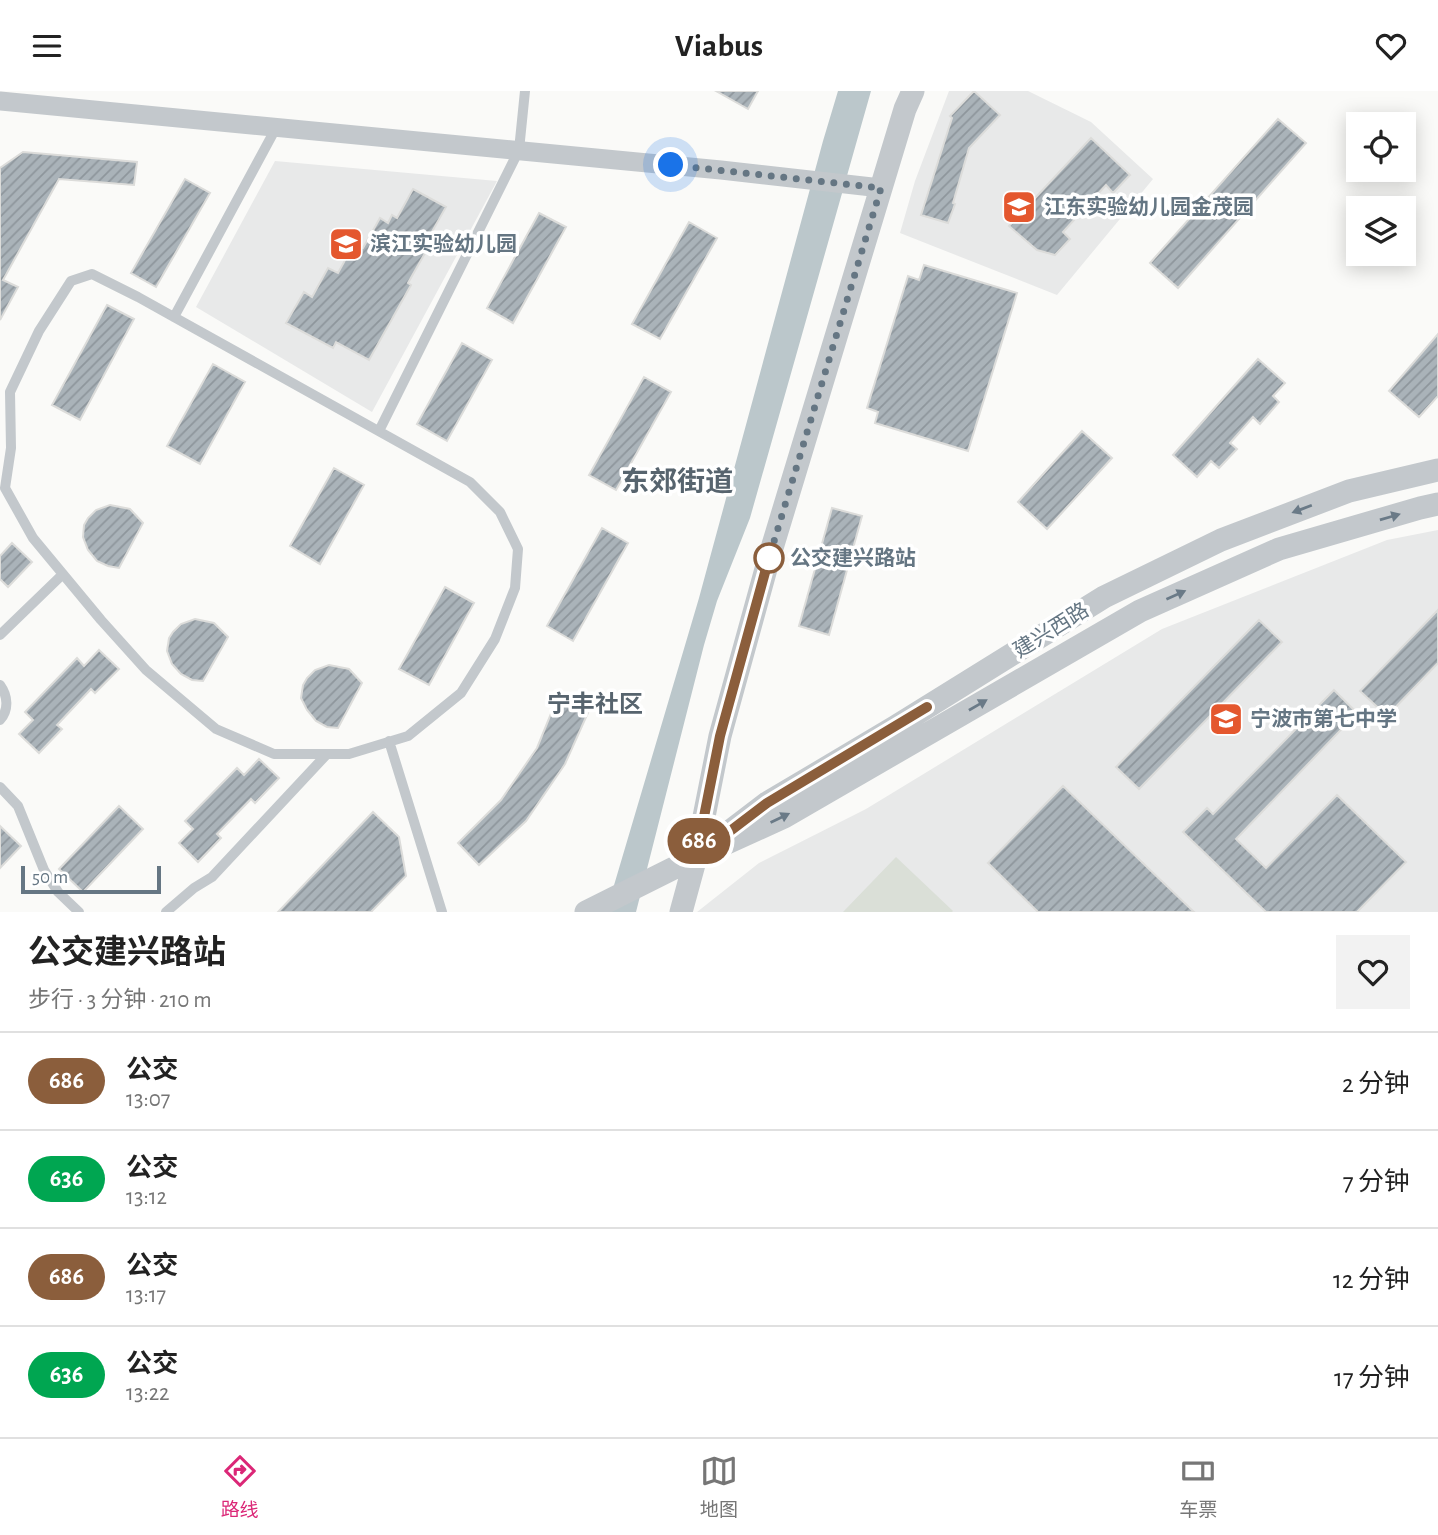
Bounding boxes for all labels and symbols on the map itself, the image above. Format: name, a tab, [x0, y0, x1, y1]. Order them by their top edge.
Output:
your location	[653, 147, 688, 182]
school or university icon: 江东实验幼儿园金茂园	[1000, 188, 1038, 226]
place label: 江东实验幼儿园金茂园	[1044, 195, 1254, 218]
school or university icon: 滨江实验幼儿园	[327, 225, 365, 263]
place label: 滨江实验幼儿园	[370, 232, 517, 255]
district label: 东郊街道	[621, 466, 733, 497]
one-way arrow	[1292, 503, 1313, 514]
one-way arrow	[1379, 511, 1400, 521]
marker: 公交建兴路站	[754, 543, 784, 573]
place label: 公交建兴路站	[790, 546, 916, 569]
one-way arrow	[1166, 589, 1187, 600]
street label: 建兴西路	[1010, 598, 1092, 662]
district label: 宁丰社区	[547, 691, 643, 717]
one-way arrow	[968, 699, 987, 711]
school or university icon: 宁波市第七中学	[1207, 700, 1245, 738]
place label: 宁波市第七中学	[1250, 707, 1397, 730]
one-way arrow	[770, 813, 790, 824]
line badge: 686	[659, 818, 739, 864]
scale bar	[21, 863, 161, 895]

